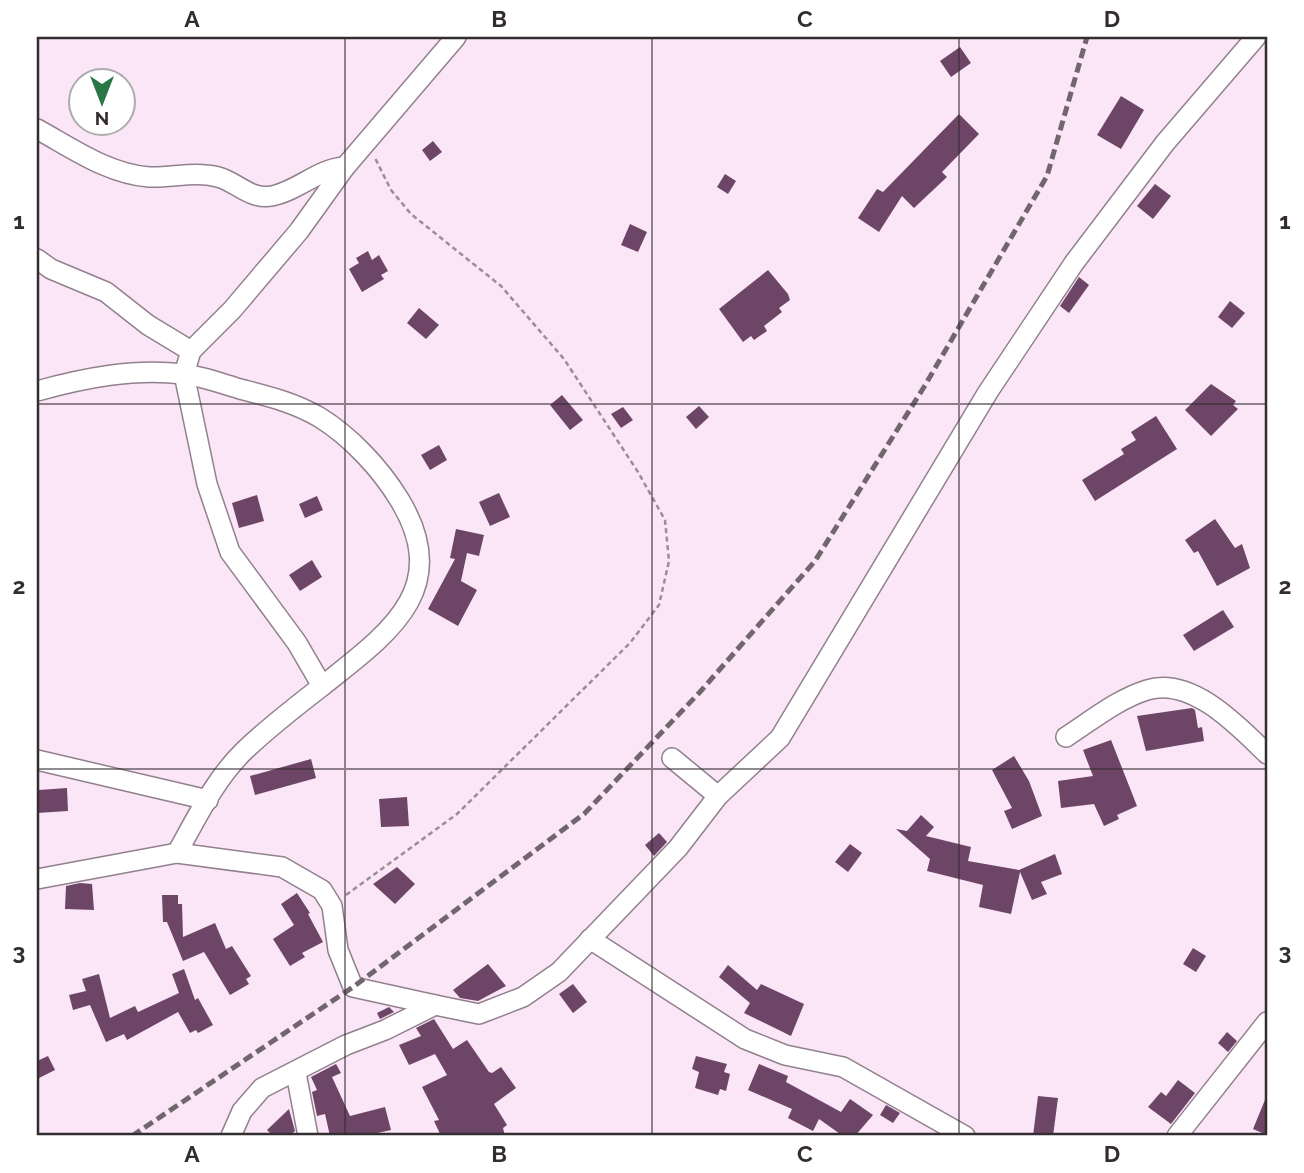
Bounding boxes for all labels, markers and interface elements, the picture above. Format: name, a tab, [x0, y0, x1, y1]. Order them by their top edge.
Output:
text: A	[184, 5, 200, 32]
text: B	[491, 5, 507, 32]
text: C	[797, 5, 813, 32]
text: D	[1104, 5, 1120, 32]
north arrow	[66, 66, 136, 136]
text: N	[95, 108, 109, 130]
text: 1	[13, 207, 25, 234]
text: 1	[1279, 207, 1291, 234]
text: 2	[13, 572, 25, 599]
text: 2	[1279, 572, 1291, 599]
text: 3	[13, 938, 25, 965]
text: 3	[1279, 938, 1291, 965]
text: A	[184, 1140, 200, 1167]
text: B	[491, 1140, 507, 1167]
text: C	[797, 1140, 813, 1167]
text: D	[1104, 1140, 1120, 1167]

